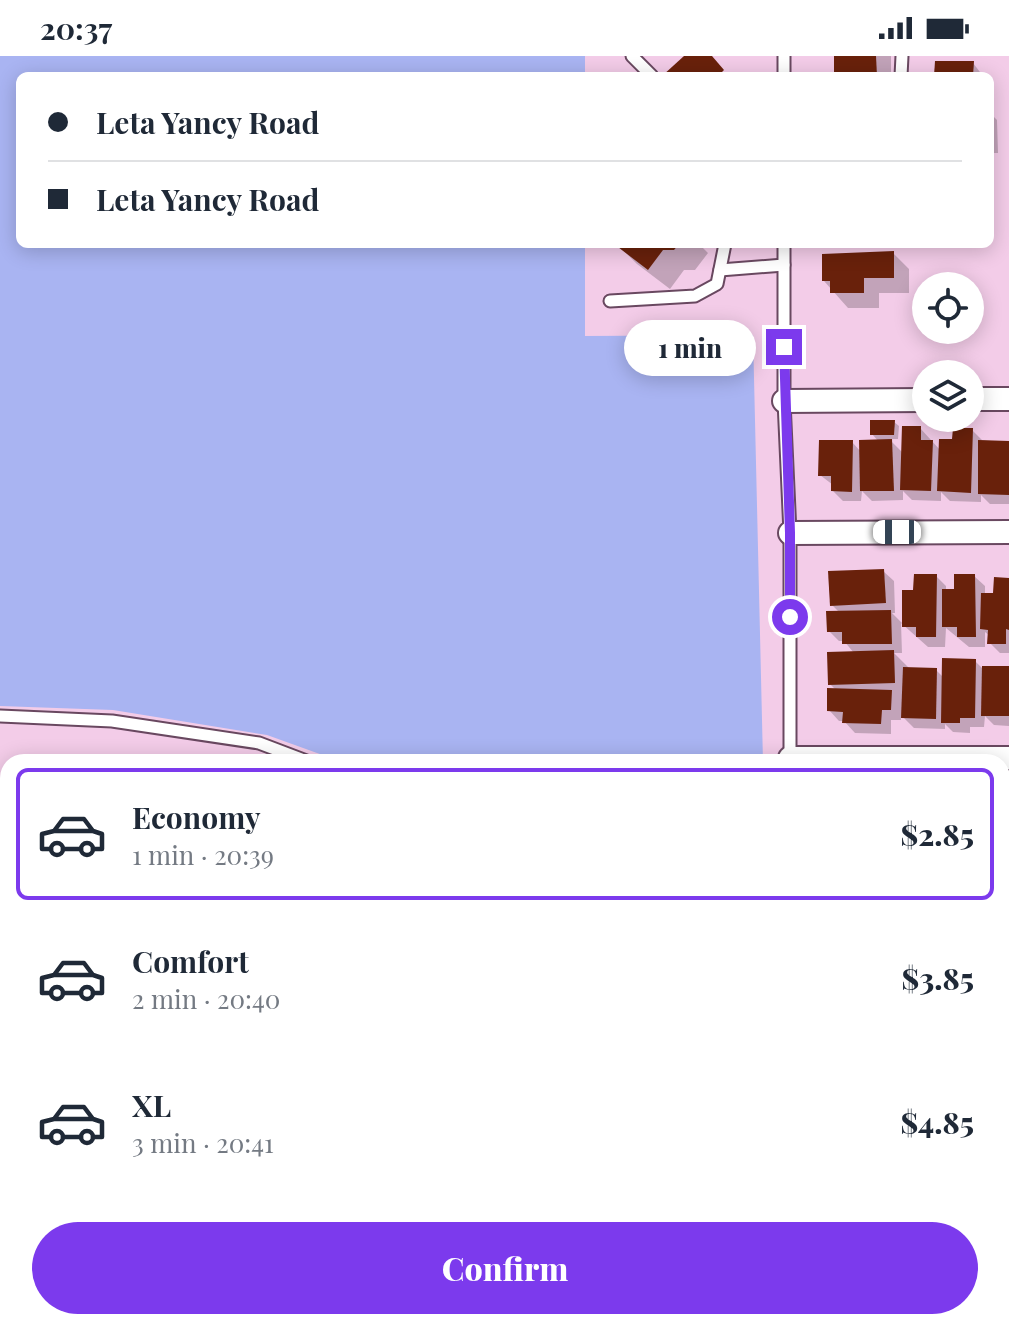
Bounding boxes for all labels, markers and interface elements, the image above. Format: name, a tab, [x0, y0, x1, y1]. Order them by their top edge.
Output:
text: 20:37	[40, 8, 112, 48]
text: Leta Yancy Road	[96, 102, 319, 142]
text: Leta Yancy Road	[96, 179, 319, 219]
map controls	[912, 272, 984, 432]
button: locate	[912, 272, 984, 344]
callout: 1 min	[624, 319, 756, 375]
route end	[766, 329, 802, 365]
text: 1 min	[658, 330, 722, 365]
button: layers	[912, 360, 984, 432]
car	[873, 520, 921, 544]
route start	[772, 599, 808, 635]
text: Economy	[132, 797, 261, 837]
icon: car	[36, 798, 108, 870]
text: $2.85	[900, 814, 974, 854]
text: 1 min · 20:39	[132, 837, 274, 872]
text: Comfort	[132, 941, 249, 981]
icon: car	[36, 942, 108, 1014]
text: $3.85	[902, 958, 974, 998]
text: 2 min · 20:40	[132, 981, 280, 1016]
text: XL	[132, 1085, 171, 1125]
icon: car	[36, 1086, 108, 1158]
text: $4.85	[900, 1102, 974, 1142]
text: 3 min · 20:41	[132, 1125, 274, 1160]
button: Confirm	[32, 1222, 978, 1314]

